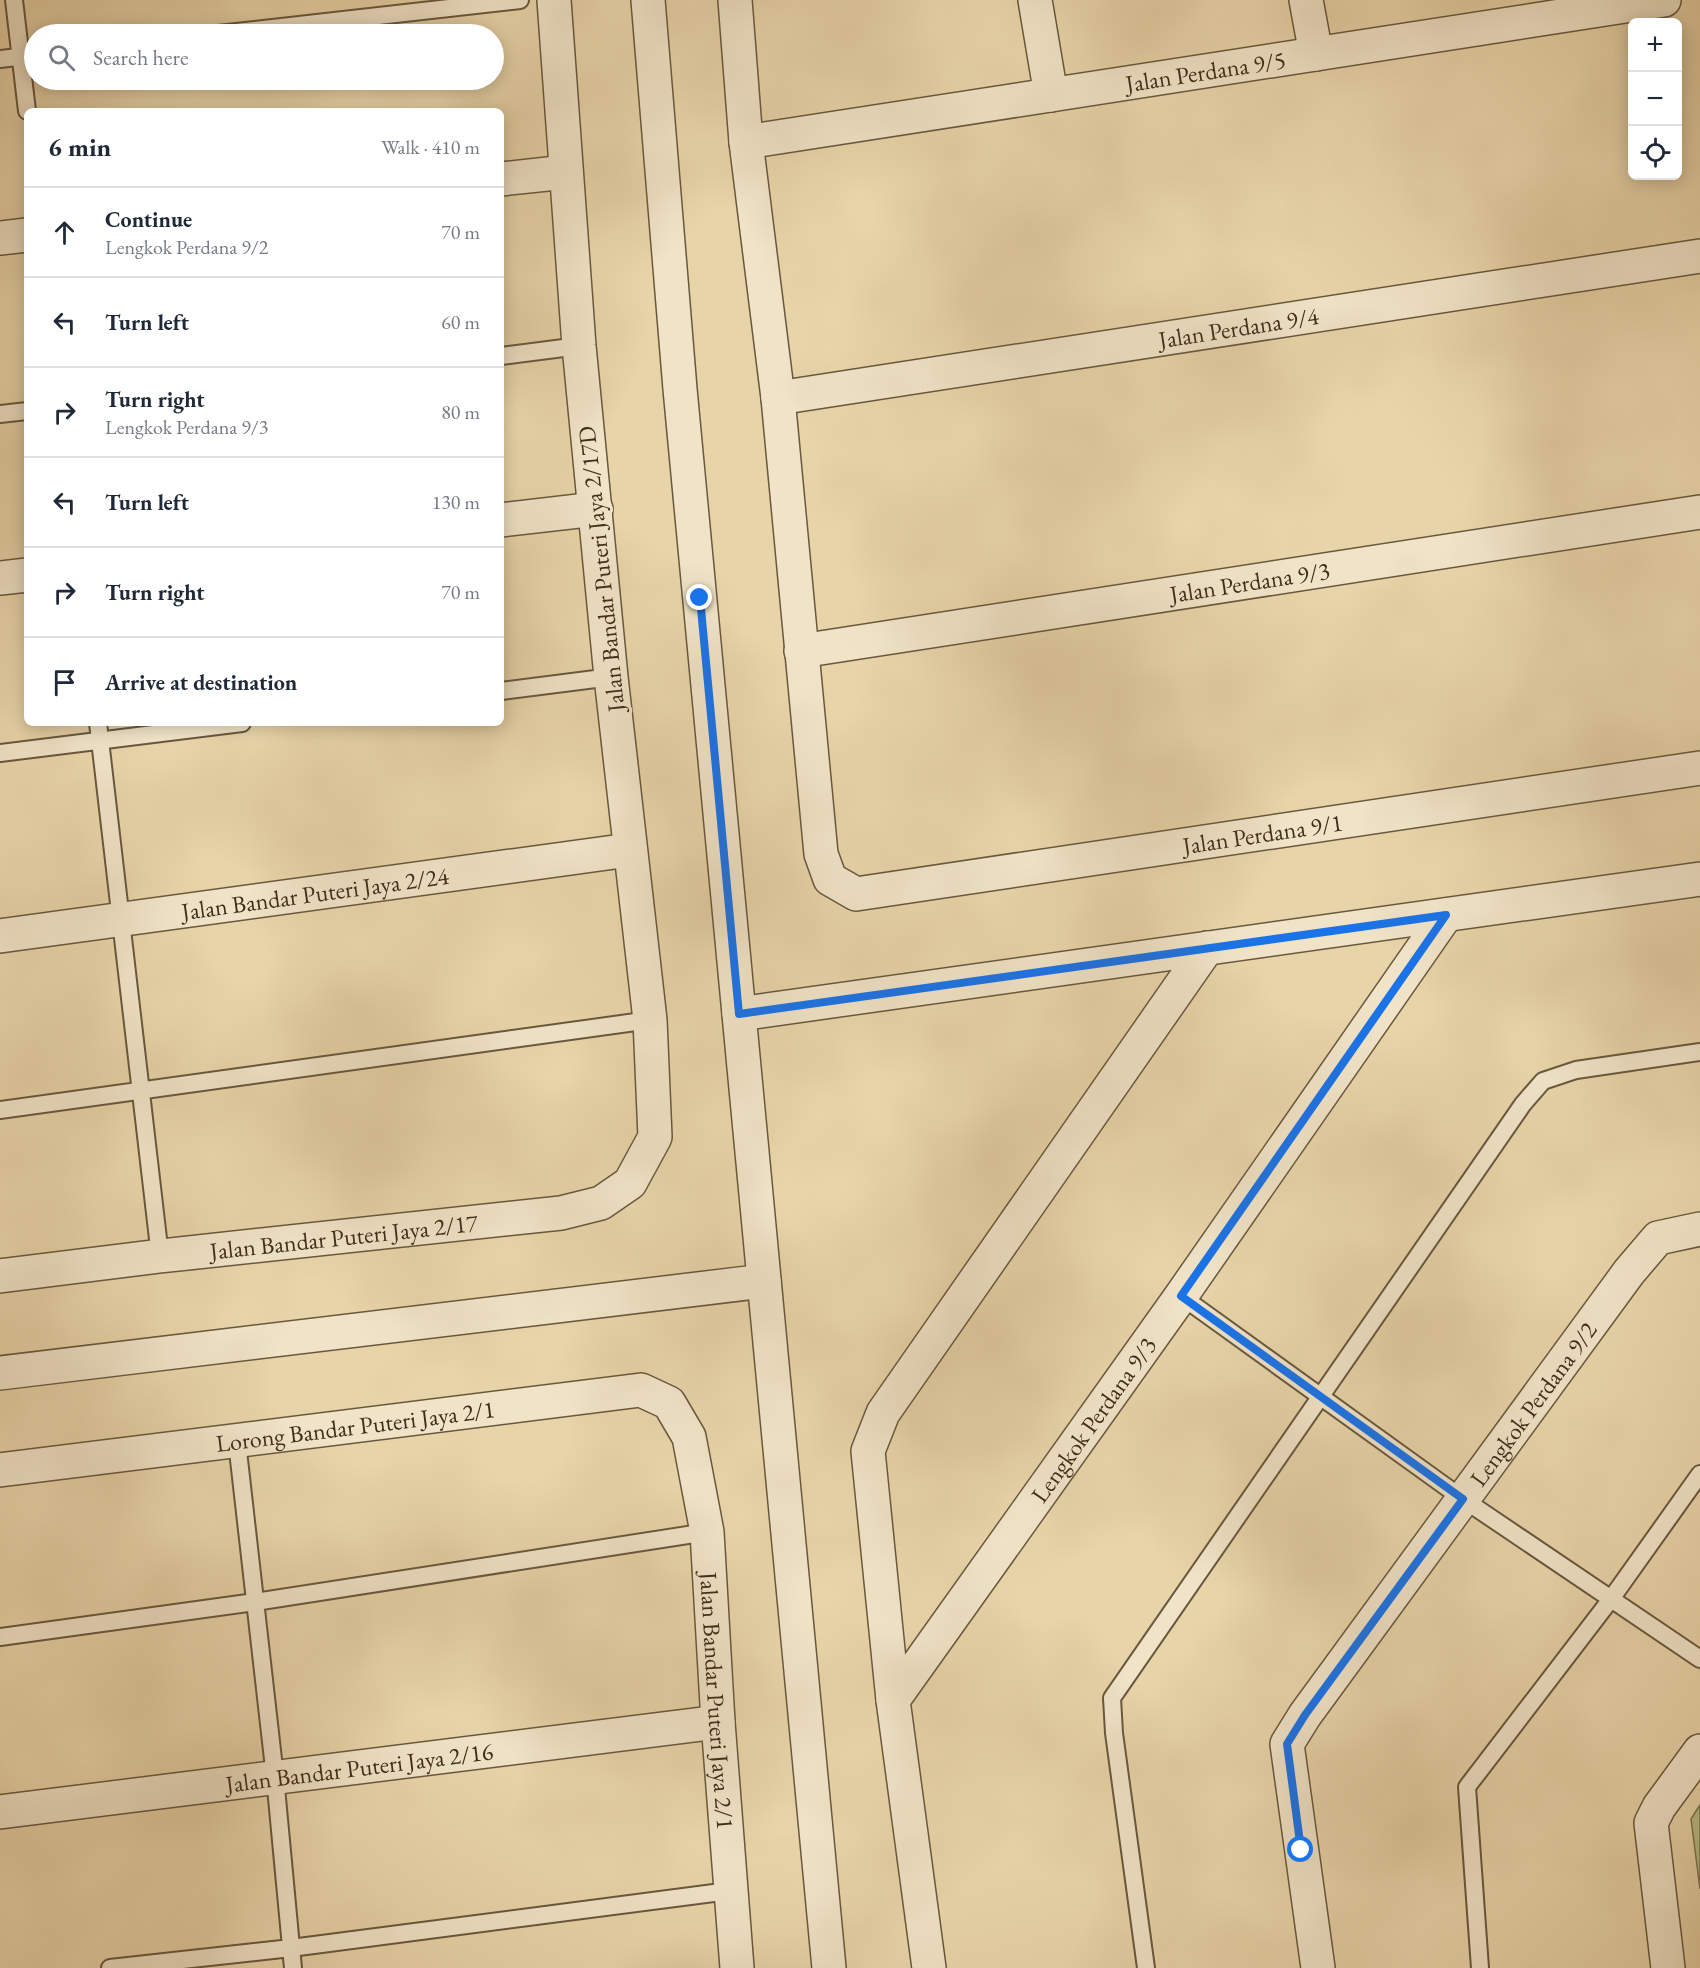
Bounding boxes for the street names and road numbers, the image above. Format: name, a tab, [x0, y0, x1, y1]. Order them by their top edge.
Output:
street label: Jalan Perdana 9/5	[1121, 43, 1288, 99]
street label: Jalan Perdana 9/4	[1154, 299, 1321, 355]
street label: Jalan Bandar Puteri Jaya 2/17D	[571, 425, 632, 715]
street label: Jalan Perdana 9/3	[1166, 554, 1332, 610]
street label: Jalan Perdana 9/1	[1178, 806, 1345, 861]
street label: Jalan Bandar Puteri Jaya 2/24	[178, 859, 451, 927]
street label: Jalan Bandar Puteri Jaya 2/17	[206, 1206, 480, 1266]
street label: Lengkok Perdana 9/2	[1462, 1315, 1603, 1492]
street label: Lengkok Perdana 9/3	[1023, 1330, 1163, 1508]
street label: Lorong Bandar Puteri Jaya 2/1	[214, 1393, 497, 1458]
street label: Jalan Bandar Puteri Jaya 2/1	[694, 1569, 742, 1830]
street label: Jalan Bandar Puteri Jaya 2/16	[222, 1735, 495, 1799]

